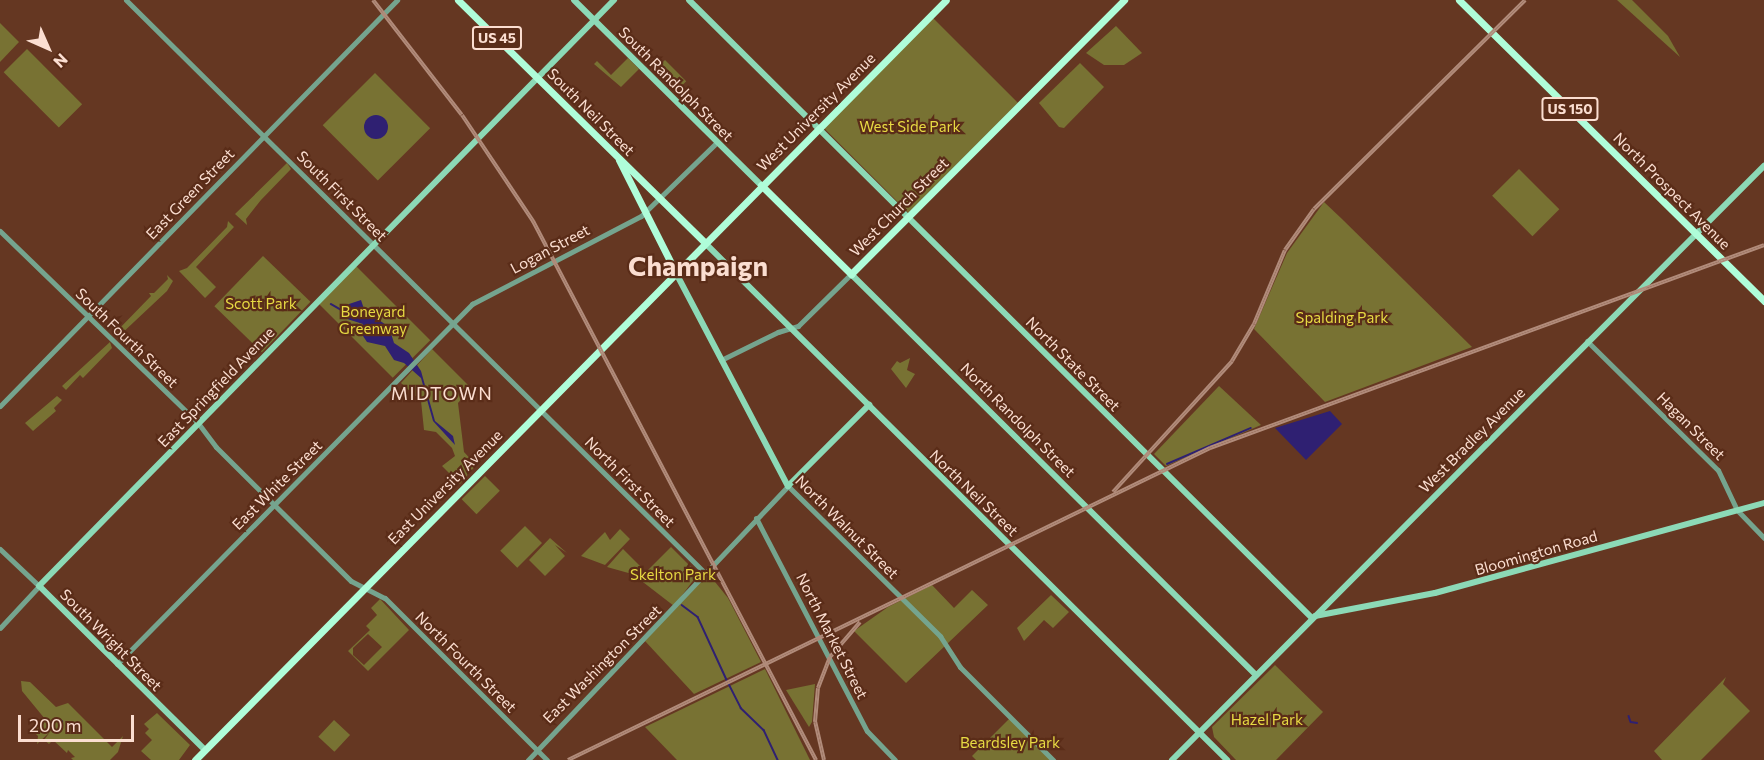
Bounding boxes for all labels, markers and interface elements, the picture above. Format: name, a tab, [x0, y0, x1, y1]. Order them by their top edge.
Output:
north arrow	[18, 18, 78, 78]
street label: South Randolph Street	[615, 23, 737, 145]
road number: US 45	[472, 27, 522, 49]
street label: West University Avenue	[753, 49, 879, 175]
text: N	[50, 50, 72, 72]
street label: South Neil Street	[544, 65, 638, 159]
road number: US 150	[1540, 98, 1600, 120]
park label: West Side Park	[859, 118, 961, 136]
street label: North Prospect Avenue	[1610, 129, 1734, 253]
street label: East Green Street	[142, 145, 238, 243]
street label: South First Street	[293, 147, 391, 245]
street label: West Church Street	[846, 154, 952, 260]
street label: Logan Street	[507, 221, 593, 277]
district label: Champaign	[628, 250, 768, 282]
street label: South Fourth Street	[72, 285, 182, 391]
park label: Scott Park	[225, 295, 297, 313]
park label: Boneyard Greenway	[339, 302, 407, 337]
park label: Spalding Park	[1296, 309, 1388, 327]
street label: North State Street	[1022, 313, 1124, 415]
street label: East Springfield Avenue	[154, 323, 278, 451]
street label: North Randolph Street	[957, 359, 1079, 481]
district label: MIDTOWN	[391, 382, 493, 404]
street label: West Bradley Avenue	[1415, 383, 1529, 497]
street label: Hagan Street	[1653, 388, 1729, 464]
street label: East University Avenue	[384, 426, 506, 548]
street label: North First Street	[581, 433, 679, 531]
street label: East White Street	[228, 436, 326, 534]
street label: North Neil Street	[926, 446, 1022, 540]
street label: North Walnut Street	[792, 472, 902, 582]
street label: Bloomington Road	[1473, 527, 1599, 579]
park label: Skelton Park	[630, 566, 716, 584]
street label: North Market Street	[792, 570, 872, 702]
street label: South Wright Street	[56, 585, 166, 695]
street label: East Washington Street	[539, 601, 665, 727]
street label: North Fourth Street	[412, 608, 520, 716]
scale bar	[21, 703, 136, 741]
park label: Hazel Park	[1231, 711, 1303, 729]
text: 200 m	[29, 714, 82, 736]
park label: Beardsley Park	[960, 734, 1060, 752]

